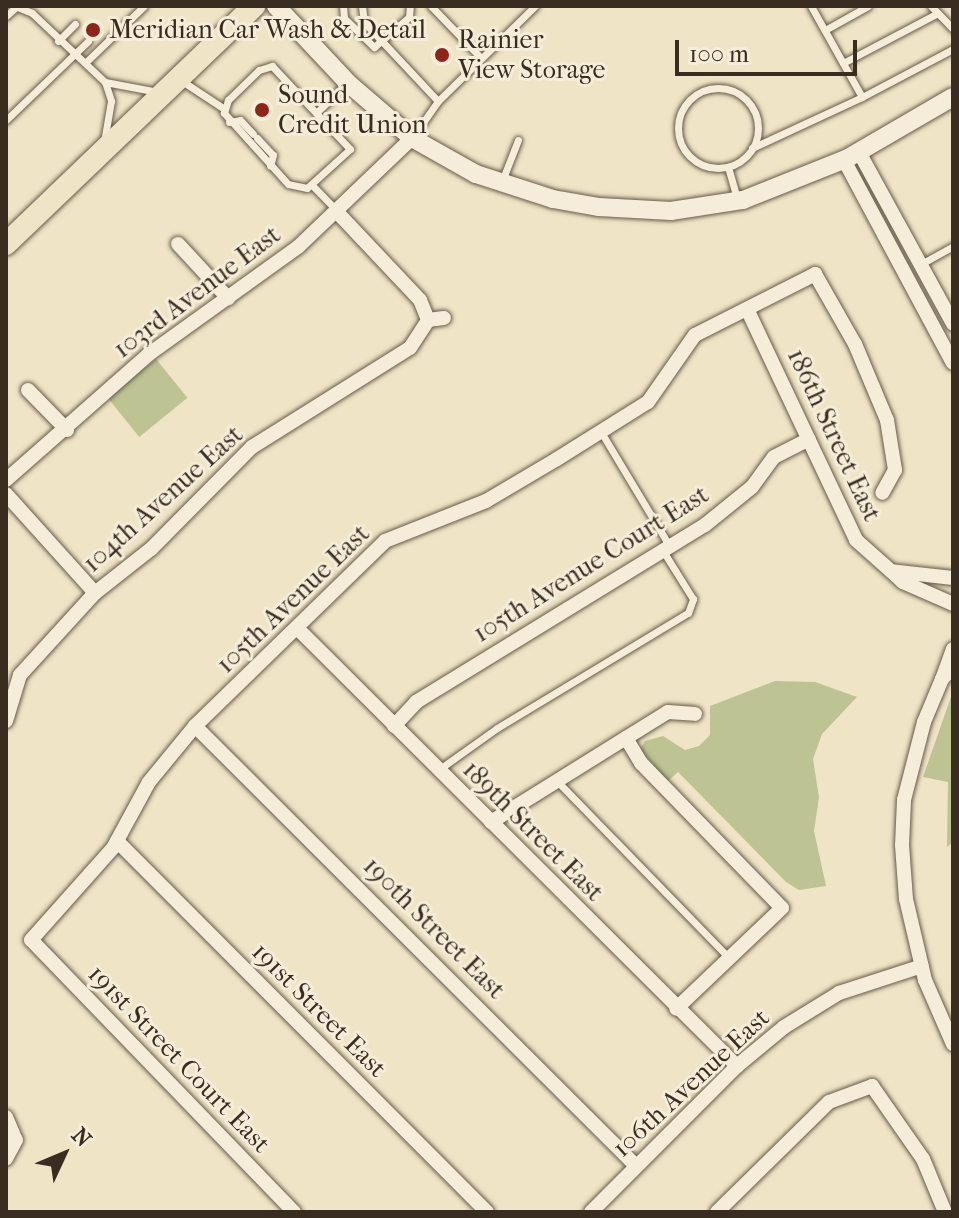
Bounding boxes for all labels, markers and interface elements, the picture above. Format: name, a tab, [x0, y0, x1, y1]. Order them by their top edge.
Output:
place label: Meridian Car Wash & Detail	[109, 14, 426, 46]
marker: Meridian Car Wash & Detail	[84, 21, 102, 39]
place label: Rainier View Storage	[458, 24, 605, 86]
scale bar	[679, 24, 861, 74]
text: 100 m	[689, 40, 749, 68]
marker: Rainier View Storage	[433, 46, 451, 64]
place label: Sound Credit Union	[278, 79, 427, 140]
marker: Sound Credit Union	[253, 101, 271, 119]
street label: 103rd Avenue East	[107, 219, 287, 365]
street label: 186th Street East	[780, 344, 888, 526]
street label: 104th Avenue East	[77, 419, 249, 579]
street label: 105th Avenue Court East	[468, 479, 714, 649]
street label: 105th Avenue East	[210, 518, 376, 680]
street label: 189th Street East	[456, 754, 610, 908]
street label: 190th Street East	[357, 851, 511, 1005]
street label: 191st Street East	[245, 936, 393, 1084]
street label: 191st Street Court East	[81, 959, 277, 1159]
street label: 106th Avenue East	[606, 1002, 776, 1164]
north arrow	[24, 1114, 104, 1194]
text: N	[66, 1122, 96, 1152]

